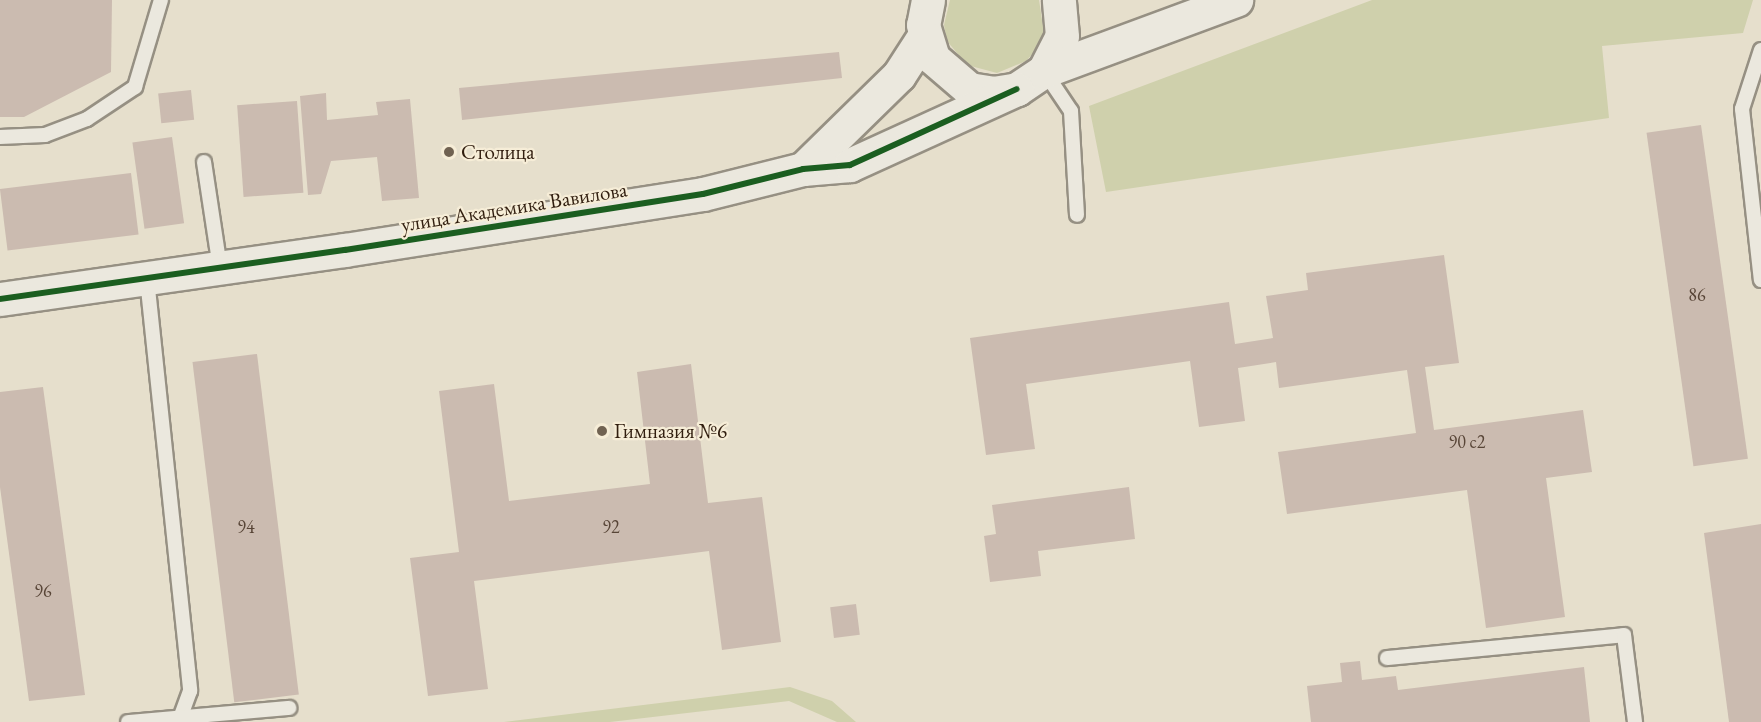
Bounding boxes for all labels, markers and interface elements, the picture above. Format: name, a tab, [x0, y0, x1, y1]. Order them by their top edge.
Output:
place label: Столица	[461, 139, 535, 165]
marker: Столица	[442, 145, 456, 159]
street label: улица Академика Вавилова	[399, 177, 629, 237]
house number: 86	[1688, 284, 1706, 306]
place label: Гимназия №6	[614, 418, 727, 444]
marker: Гимназия №6	[595, 424, 609, 438]
house number: 90 с2	[1449, 431, 1485, 453]
house number: 94	[237, 516, 255, 538]
house number: 92	[602, 516, 620, 538]
house number: 96	[34, 580, 52, 602]

